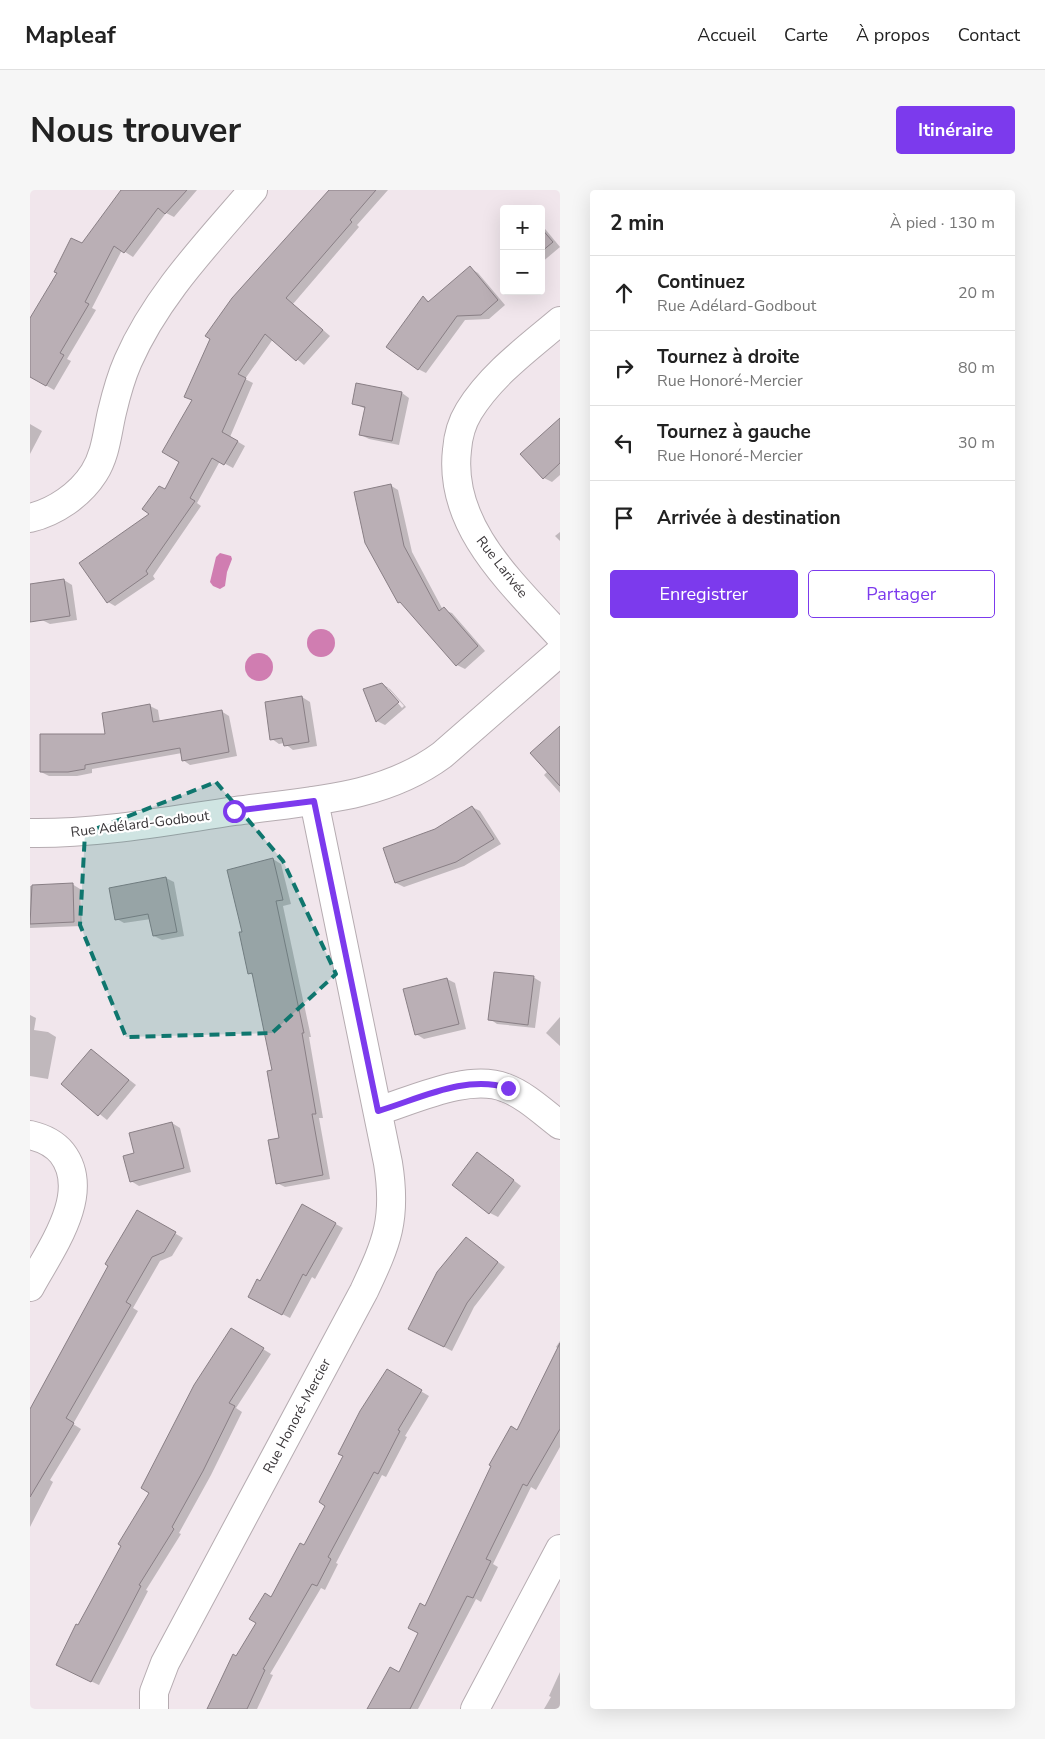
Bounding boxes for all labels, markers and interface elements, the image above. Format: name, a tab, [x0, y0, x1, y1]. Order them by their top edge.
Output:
text: Mapleaf	[25, 19, 116, 51]
text: Accueil	[697, 23, 756, 47]
text: Carte	[784, 23, 828, 47]
text: À propos	[856, 23, 930, 47]
text: Contact	[958, 23, 1020, 47]
button: Itinéraire	[896, 106, 1015, 154]
text: Nous trouver	[30, 107, 241, 154]
map controls	[500, 205, 545, 295]
button: +	[500, 205, 545, 250]
text: 2 min	[610, 209, 664, 237]
text: À pied · 130 m	[890, 212, 995, 234]
button: −	[500, 250, 545, 295]
text: Continuez	[657, 269, 745, 295]
icon: ahead	[610, 279, 638, 307]
text: 20 m	[958, 282, 995, 304]
text: Rue Adélard-Godbout	[657, 295, 816, 317]
text: Tournez à droite	[657, 344, 800, 370]
icon: right	[610, 354, 638, 382]
text: 80 m	[958, 357, 995, 379]
text: Rue Honoré-Mercier	[657, 370, 803, 392]
text: Tournez à gauche	[657, 419, 811, 445]
icon: left	[610, 429, 638, 457]
text: 30 m	[958, 432, 995, 454]
text: Rue Honoré-Mercier	[657, 445, 803, 467]
icon: arrive	[610, 504, 638, 532]
text: Arrivée à destination	[657, 505, 841, 531]
street label: Rue Larivée	[472, 532, 532, 602]
button: Enregistrer	[610, 570, 798, 618]
button: Partager	[808, 570, 995, 618]
route start	[223, 800, 246, 823]
street label: Rue Adélard-Godbout	[70, 806, 210, 842]
route end	[497, 1077, 520, 1100]
street label: Rue Honoré-Mercier	[259, 1355, 335, 1477]

